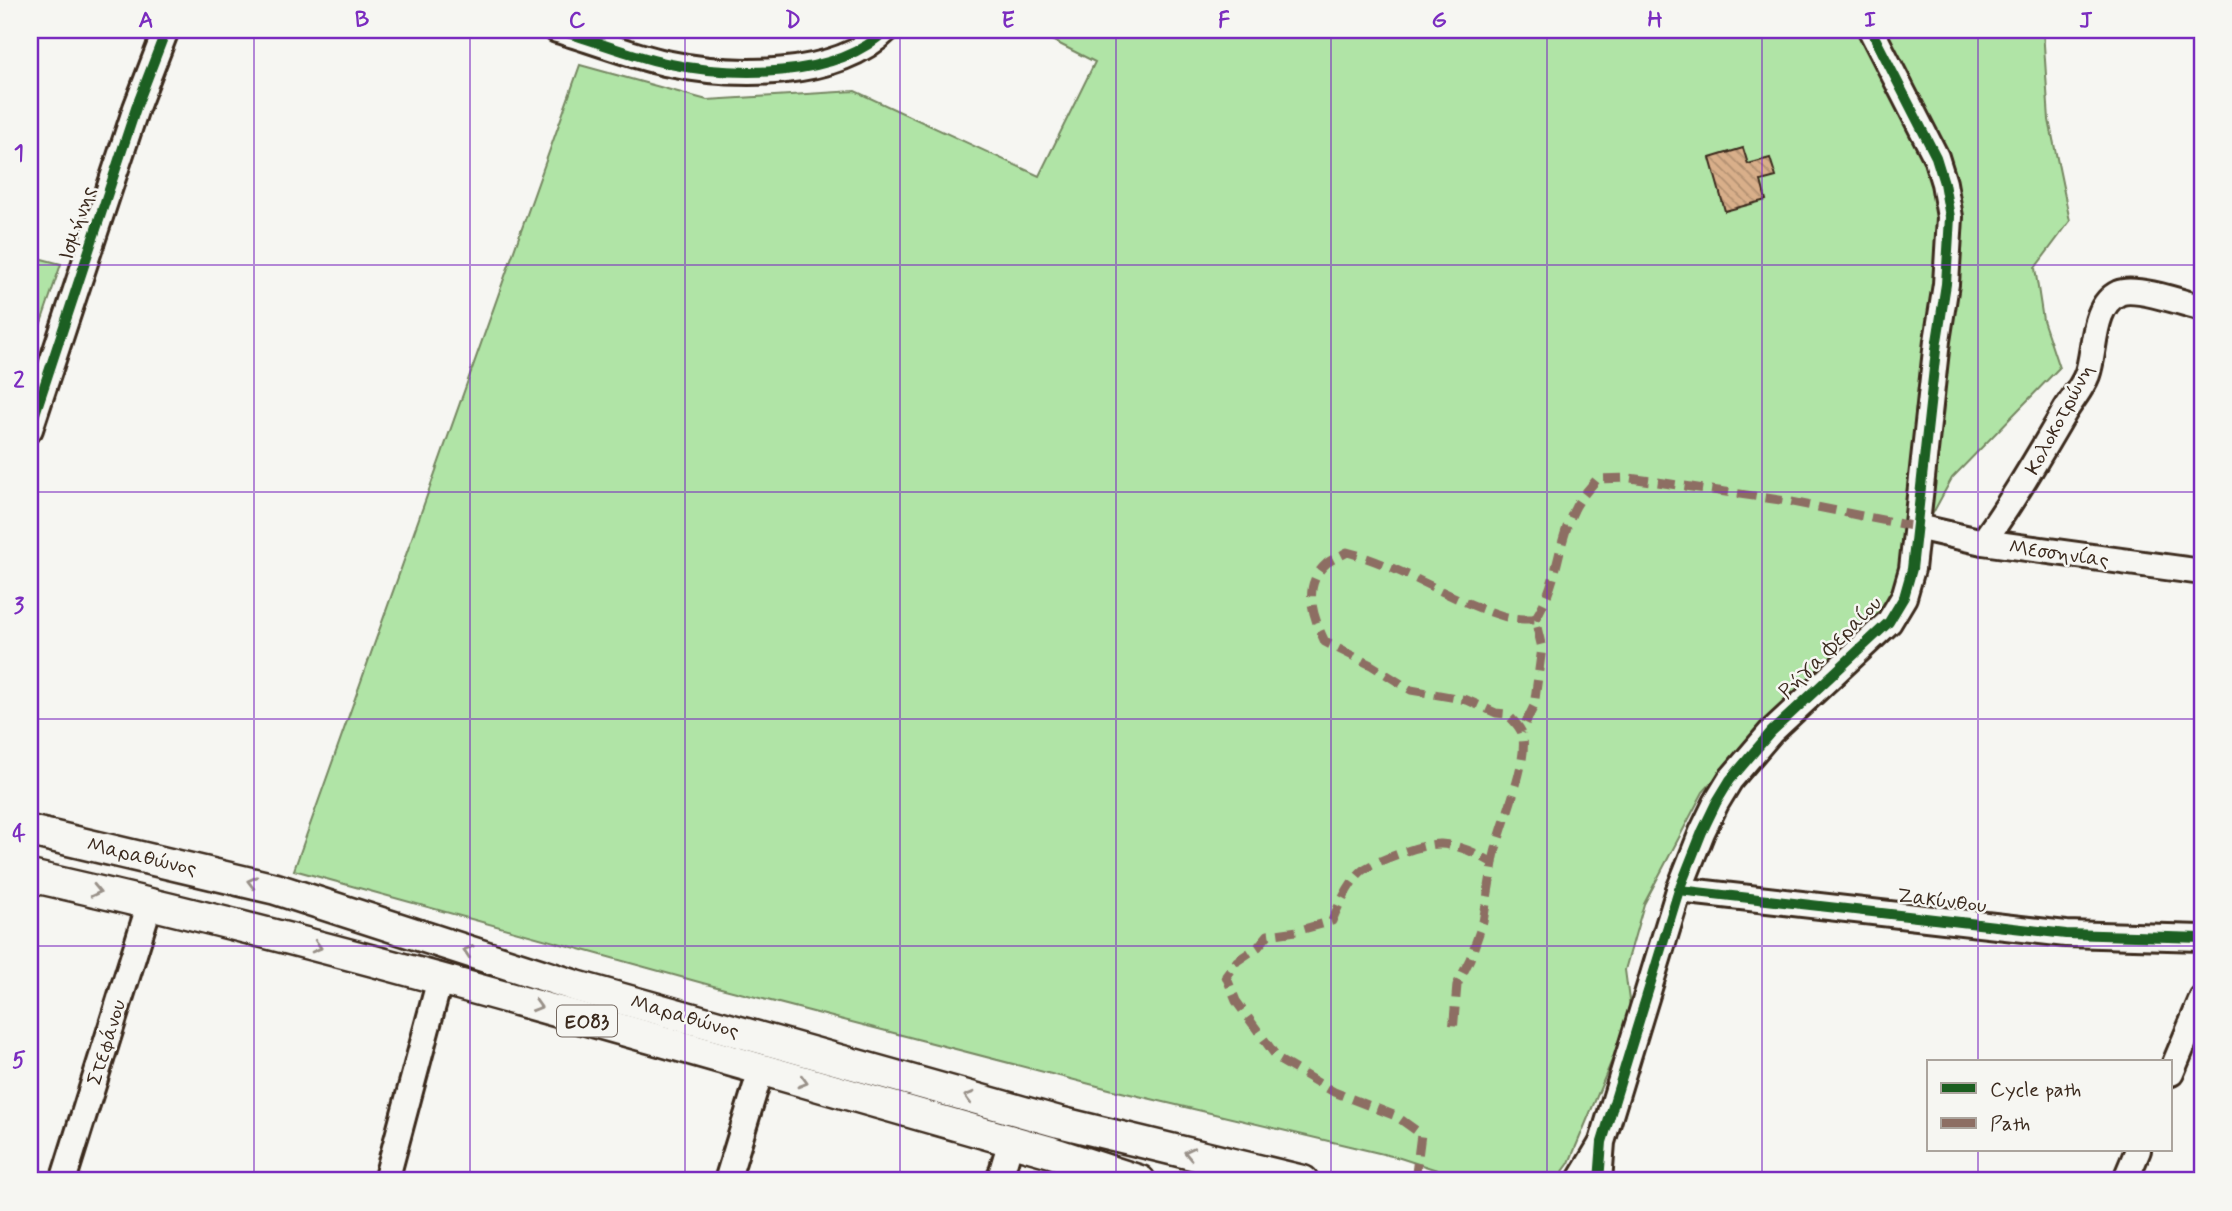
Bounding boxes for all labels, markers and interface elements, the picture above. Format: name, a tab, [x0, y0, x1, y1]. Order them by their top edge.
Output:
text: A	[138, 6, 154, 36]
text: B	[355, 6, 370, 36]
text: C	[569, 6, 586, 36]
text: D	[785, 6, 801, 36]
text: E	[1001, 6, 1015, 36]
text: F	[1218, 6, 1230, 36]
text: G	[1431, 6, 1447, 36]
text: H	[1647, 6, 1663, 36]
text: I	[1864, 6, 1876, 36]
text: J	[2079, 6, 2093, 36]
text: 1	[14, 139, 24, 169]
street label: Ισμήνης	[53, 183, 103, 264]
street label: Κολοκοτρώνη	[2019, 359, 2101, 480]
text: 2	[13, 366, 25, 396]
street label: Μεσσηνίας	[2007, 533, 2111, 575]
street label: Ρήγα Φεραίου	[1773, 590, 1888, 705]
text: 3	[14, 592, 25, 622]
text: 4	[12, 819, 26, 849]
street label: Μαραθώνος	[84, 831, 199, 883]
one-way arrow	[246, 876, 258, 890]
street label: Ζακύνθου	[1896, 882, 1988, 920]
one-way arrow	[90, 883, 102, 898]
one-way arrow	[311, 939, 323, 953]
one-way arrow	[463, 945, 475, 959]
street label: Μαραθώνος	[627, 988, 742, 1046]
street label: Στεφάνου	[81, 996, 133, 1089]
one-way arrow	[530, 998, 542, 1013]
road number: ΕΟ83	[557, 1006, 617, 1036]
text: 5	[12, 1046, 26, 1076]
legend	[1927, 1060, 2172, 1152]
one-way arrow	[796, 1073, 808, 1088]
text: Cycle path	[1990, 1076, 2081, 1104]
one-way arrow	[963, 1090, 975, 1105]
text: Path	[1990, 1110, 2030, 1138]
one-way arrow	[1183, 1147, 1195, 1161]

